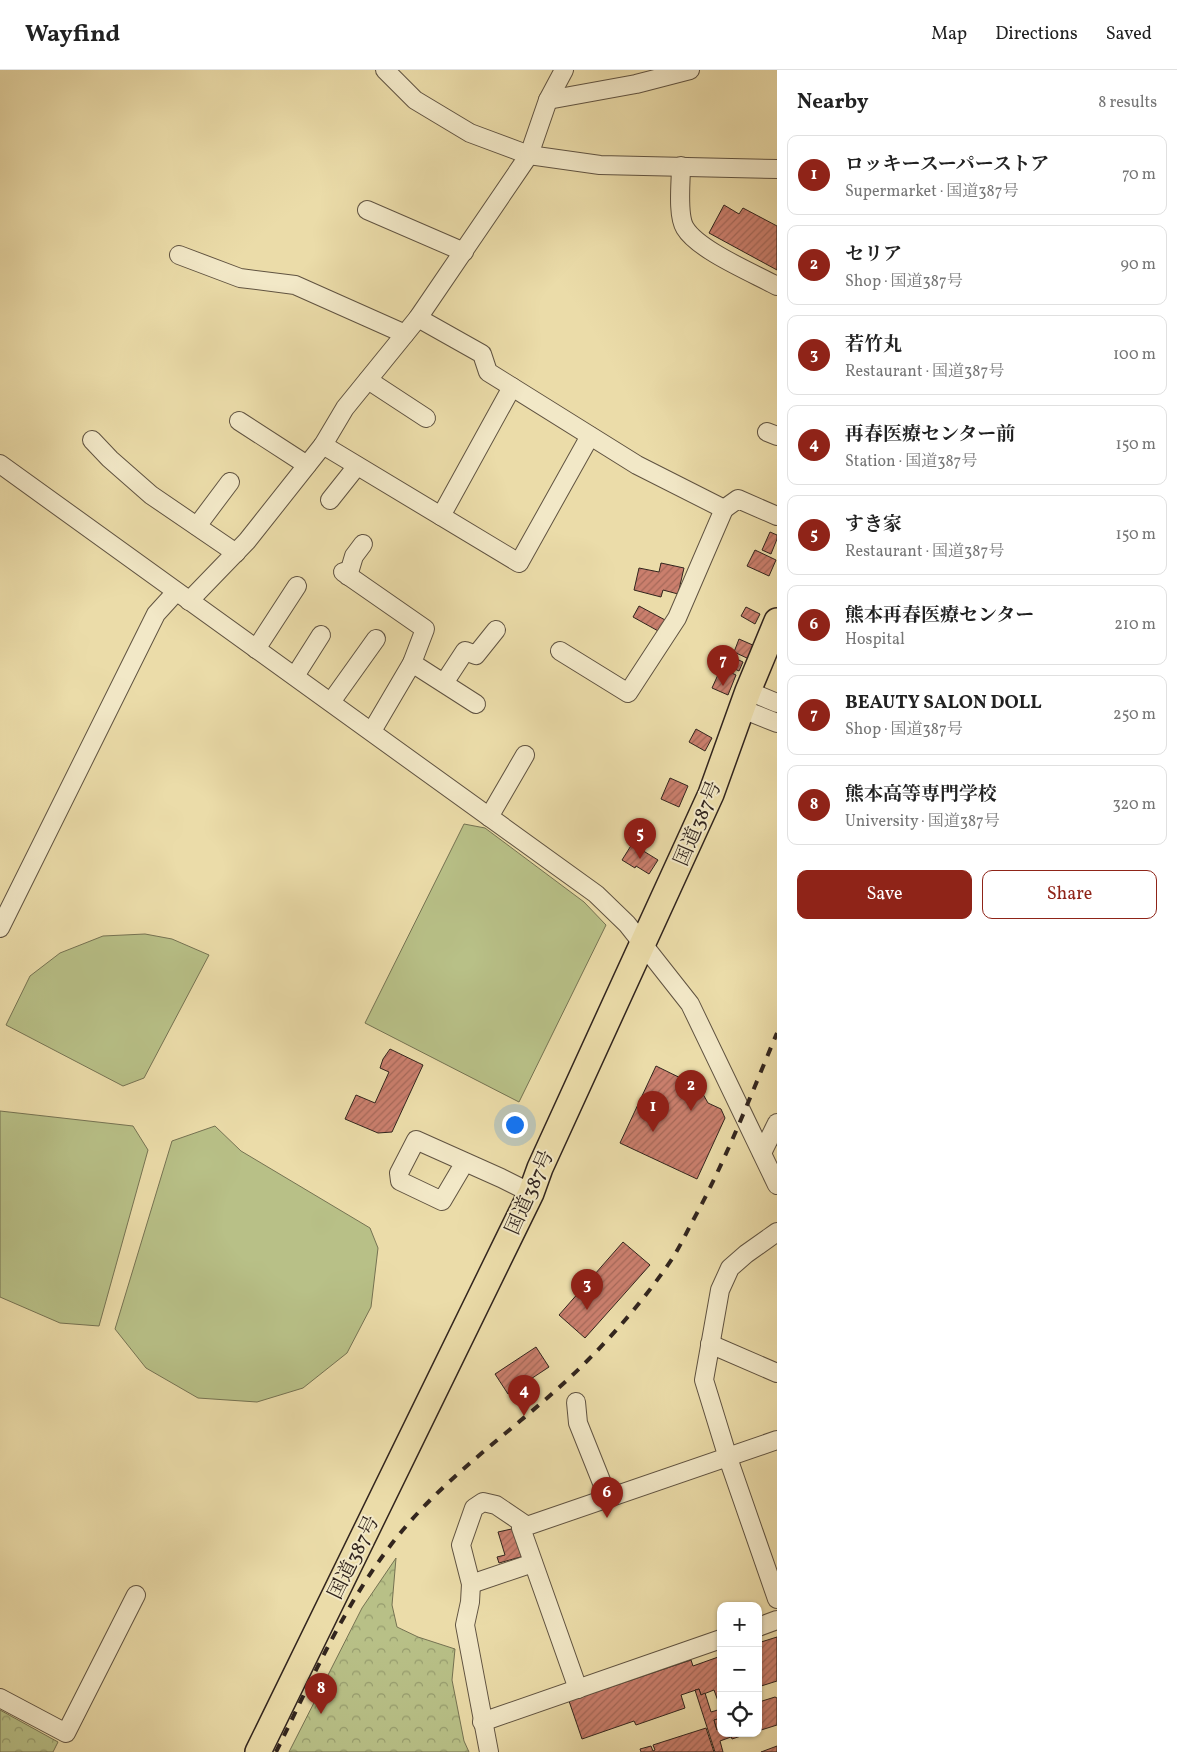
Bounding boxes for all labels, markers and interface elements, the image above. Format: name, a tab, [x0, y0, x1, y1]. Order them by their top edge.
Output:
text: Wayfind	[25, 18, 120, 52]
text: Map	[931, 22, 967, 47]
text: Directions	[995, 22, 1078, 47]
text: Saved	[1106, 22, 1152, 47]
text: Nearby	[797, 88, 868, 117]
text: 8 results	[1098, 92, 1157, 114]
text: ロッキースーパーストア	[845, 152, 1049, 178]
text: 1	[811, 164, 817, 186]
text: 70 m	[1122, 164, 1156, 186]
text: Supermarket · 国道387号	[845, 181, 1018, 203]
text: セリア	[845, 242, 902, 268]
text: 2	[810, 254, 818, 276]
text: 90 m	[1120, 254, 1156, 276]
text: Shop · 国道387号	[845, 271, 963, 293]
text: 若竹丸	[845, 332, 902, 358]
text: 3	[810, 344, 818, 366]
text: 100 m	[1113, 344, 1156, 366]
text: Restaurant · 国道387号	[845, 361, 1004, 383]
text: 再春医療センター前	[845, 422, 1015, 448]
text: 4	[809, 434, 819, 456]
text: 150 m	[1115, 434, 1156, 456]
text: Station · 国道387号	[845, 451, 977, 473]
text: すき家	[845, 512, 902, 538]
text: 5	[810, 524, 818, 546]
text: 150 m	[1115, 524, 1156, 546]
text: Restaurant · 国道387号	[845, 541, 1004, 563]
text: 熊本再春医療センター	[845, 603, 1034, 629]
text: 6	[810, 614, 818, 636]
text: 210 m	[1114, 614, 1156, 636]
text: Hospital	[845, 629, 905, 651]
pin: 7	[707, 645, 739, 686]
text: BEAUTY SALON DOLL	[845, 690, 1042, 716]
text: 7	[810, 704, 818, 726]
text: 250 m	[1113, 704, 1156, 726]
text: Shop · 国道387号	[845, 719, 963, 741]
street label: 国道387号	[668, 777, 729, 871]
text: 熊本高等専門学校	[845, 782, 997, 808]
text: 8	[810, 794, 818, 816]
text: 320 m	[1112, 794, 1156, 816]
text: University · 国道387号	[845, 811, 1000, 833]
pin: 5	[624, 818, 656, 859]
button: Save	[797, 870, 972, 919]
button: Share	[982, 870, 1157, 919]
pin: 2	[675, 1070, 707, 1111]
pin: 1	[637, 1091, 669, 1132]
your location	[502, 1112, 528, 1138]
street label: 国道387号	[500, 1146, 562, 1240]
pin: 3	[571, 1269, 603, 1310]
pin: 4	[508, 1375, 540, 1416]
pin: 6	[591, 1477, 623, 1518]
street label: 国道387号	[322, 1511, 387, 1605]
map controls	[717, 1602, 762, 1737]
button: +	[717, 1602, 762, 1647]
button: −	[717, 1647, 762, 1692]
pin: 8	[305, 1673, 337, 1714]
button: locate	[717, 1692, 762, 1737]

